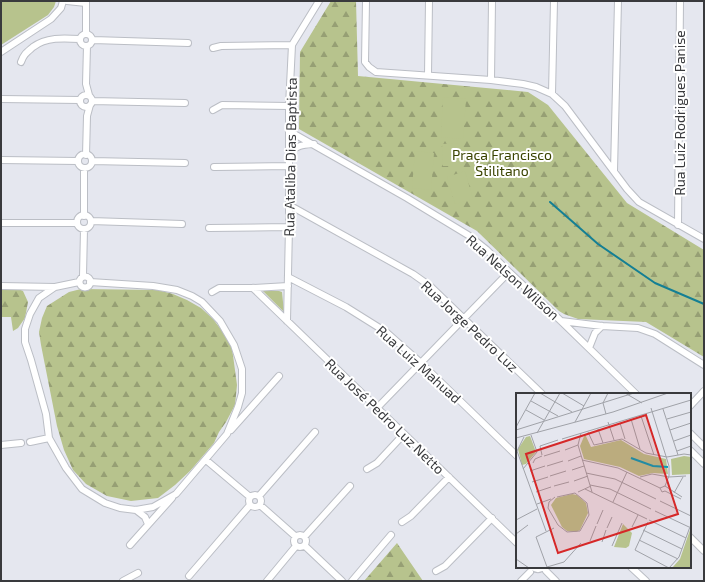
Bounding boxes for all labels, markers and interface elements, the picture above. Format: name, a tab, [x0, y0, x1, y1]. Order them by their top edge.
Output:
street label: Rua Luiz Rodrigues Panise	[671, 30, 688, 196]
street label: Rua Ataliba Dias Baptista	[280, 77, 300, 237]
park label: Praça Francisco Stilitano	[452, 146, 552, 179]
street label: Rua Nelson Wilson	[463, 231, 563, 323]
street label: Rua Jorge Pedro Luz	[418, 277, 522, 375]
street label: Rua Luiz Mahuad	[373, 322, 465, 406]
street label: Rua José Pedro Luz Netto	[322, 355, 448, 477]
inset map	[516, 393, 691, 568]

